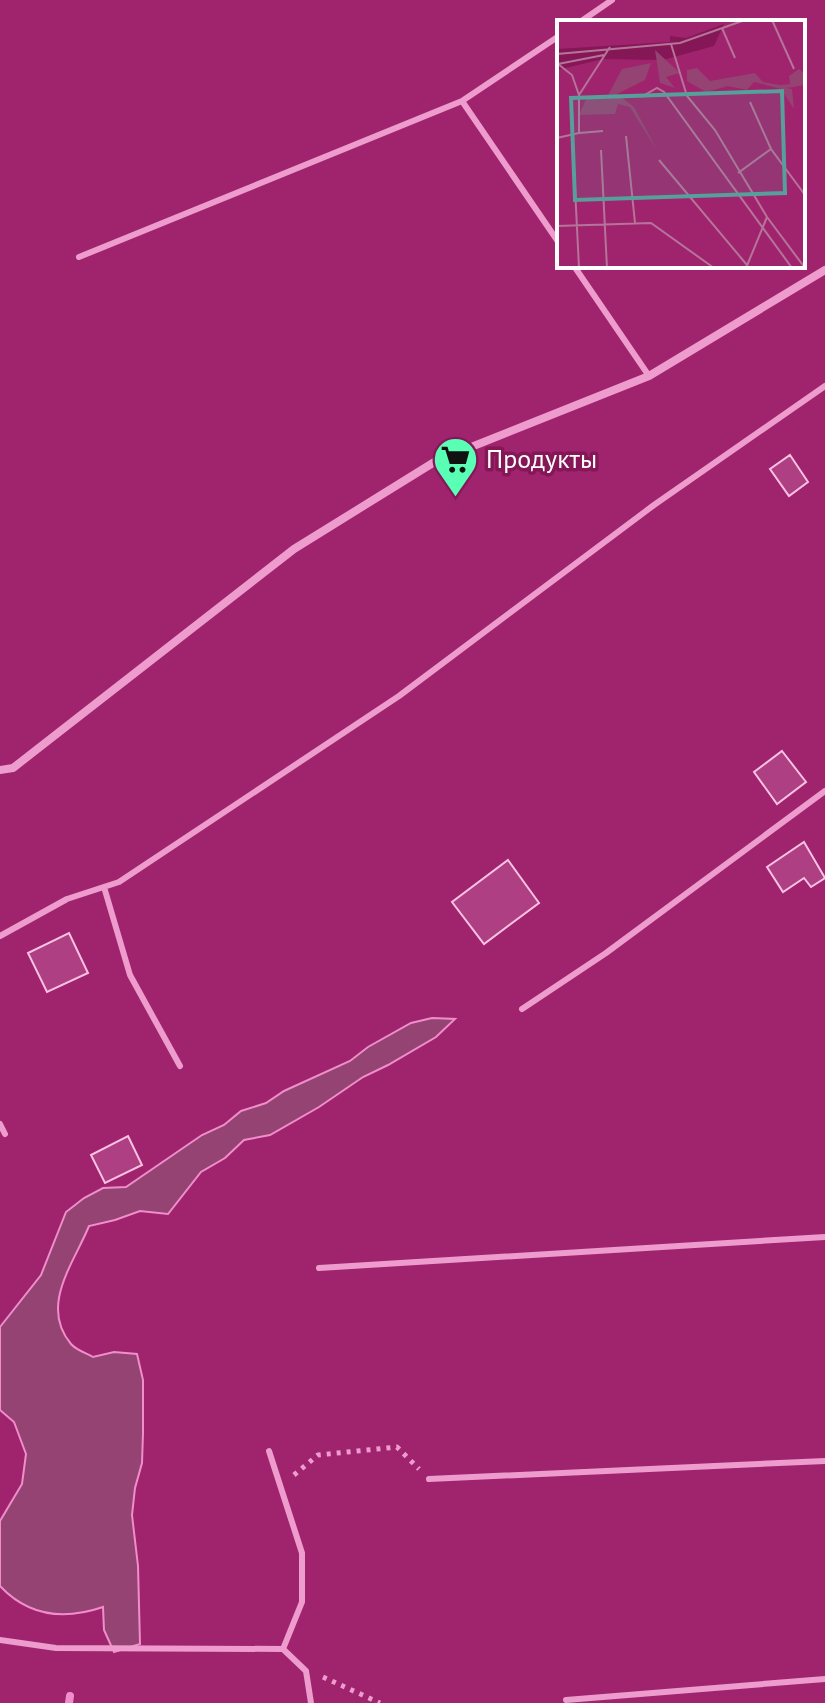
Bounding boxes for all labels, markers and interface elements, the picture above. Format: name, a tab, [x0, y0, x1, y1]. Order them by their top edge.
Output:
inset map	[557, 20, 805, 268]
supermarket icon: Продукты	[431, 435, 479, 498]
place label: Продукты	[486, 442, 597, 475]

